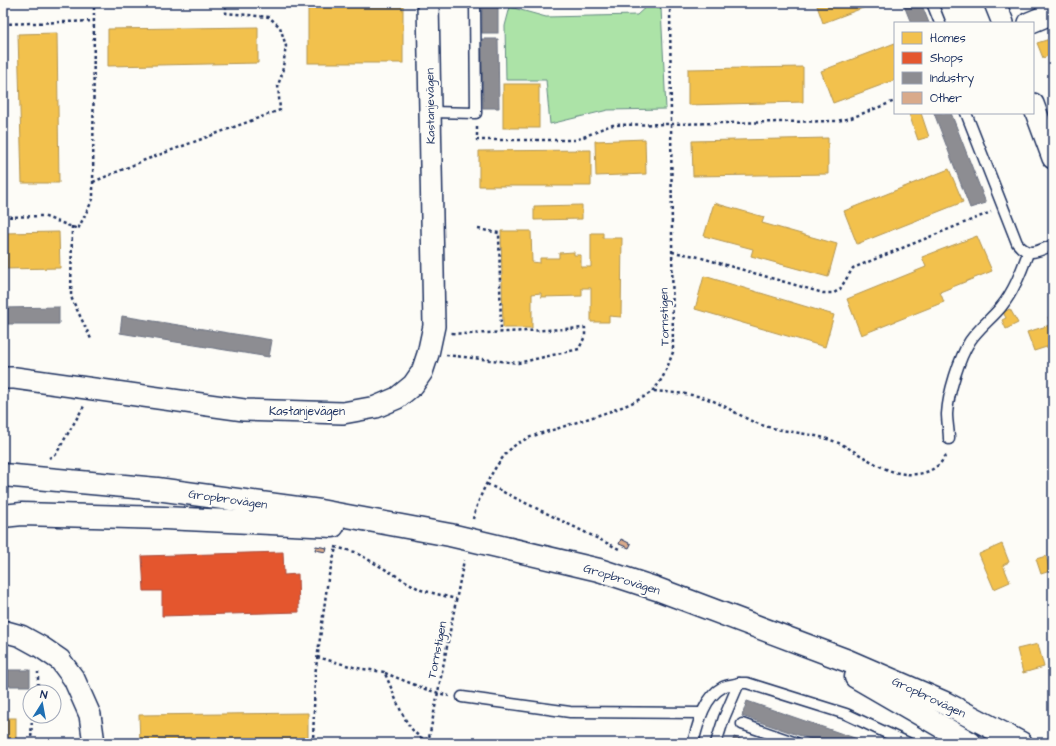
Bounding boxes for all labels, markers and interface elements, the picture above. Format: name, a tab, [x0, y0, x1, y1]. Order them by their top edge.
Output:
legend	[894, 22, 1034, 114]
text: Homes	[930, 30, 966, 47]
text: Shops	[930, 50, 963, 67]
street label: Kastanjevägen	[421, 68, 441, 144]
text: Industry	[930, 70, 975, 88]
text: Other	[930, 90, 962, 107]
street label: Tornstigen	[655, 288, 675, 346]
street label: Kastanjevägen	[269, 403, 345, 421]
street label: Gropbrovägen	[187, 486, 268, 514]
street label: Gropbrovägen	[581, 560, 662, 600]
street label: Tornstigen	[424, 620, 452, 680]
street label: Gropbrovägen	[889, 673, 968, 723]
north arrow	[22, 684, 62, 724]
text: N	[39, 687, 49, 703]

